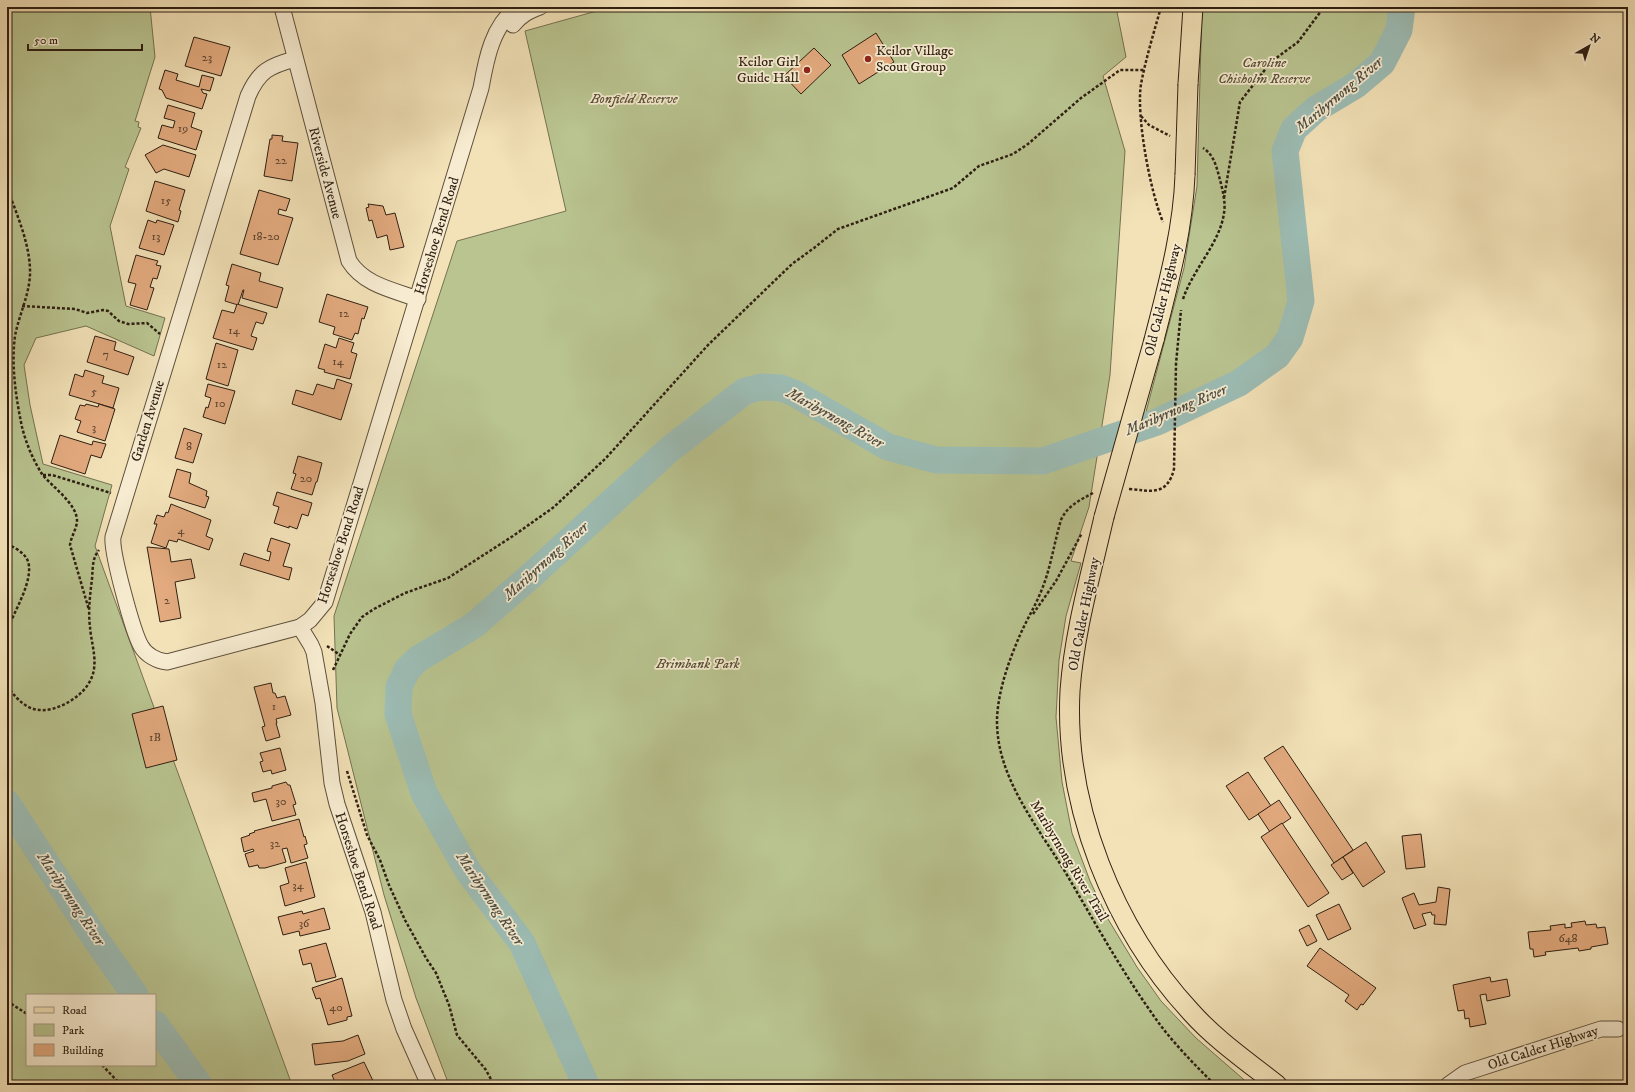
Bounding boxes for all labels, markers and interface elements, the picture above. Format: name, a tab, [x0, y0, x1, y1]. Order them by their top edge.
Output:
scale bar	[28, 26, 142, 52]
north arrow	[1569, 26, 1609, 66]
text: N	[1587, 31, 1603, 47]
text: 50 m	[34, 33, 58, 48]
place label: Keilor Village Scout Group	[876, 42, 954, 76]
house number: 23	[202, 50, 212, 65]
water label: Maribyrnong River	[1291, 52, 1388, 138]
place label: Keilor Girl Guide Hall	[737, 53, 800, 87]
marker: Keilor Village Scout Group	[863, 54, 873, 64]
park label: Caroline Chisholm Reserve	[1218, 54, 1311, 88]
marker: Keilor Girl Guide Hall	[802, 65, 812, 75]
park label: Bonfield Reserve	[589, 90, 679, 108]
house number: 19	[178, 121, 188, 136]
street label: Riverside Avenue	[304, 125, 346, 221]
house number: 22	[275, 153, 287, 168]
street label: Horseshoe Bend Road	[410, 175, 464, 297]
house number: 15	[161, 193, 171, 208]
house number: 13	[152, 229, 160, 244]
house number: 18-20	[252, 229, 280, 244]
street label: Old Calder Highway	[1140, 242, 1186, 358]
house number: 12	[339, 306, 349, 321]
house number: 14	[228, 323, 241, 338]
house number: 7	[103, 347, 109, 362]
house number: 14	[332, 354, 345, 369]
house number: 12	[217, 357, 227, 372]
street label: Garden Avenue	[127, 378, 169, 464]
water label: Maribyrnong River	[1121, 379, 1231, 440]
water label: Maribyrnong River	[782, 383, 888, 453]
house number: 5	[91, 384, 97, 399]
house number: 10	[215, 396, 225, 411]
house number: 3	[92, 420, 96, 435]
house number: 8	[186, 439, 192, 454]
house number: 20	[300, 471, 312, 486]
street label: Horseshoe Bend Road	[314, 484, 368, 606]
water label: Maribyrnong River	[499, 517, 594, 605]
house number: 4	[178, 523, 186, 538]
street label: Old Calder Highway	[1064, 555, 1104, 672]
house number: 2	[164, 593, 170, 608]
park label: Brimbank Park	[655, 655, 740, 673]
house number: 1	[272, 699, 276, 714]
house number: 1B	[149, 730, 161, 745]
house number: 30	[276, 794, 286, 809]
street label: Maribyrnong River Trail	[1026, 797, 1113, 926]
street label: Horseshoe Bend Road	[331, 810, 385, 932]
house number: 32	[270, 836, 280, 851]
water label: Maribyrnong River	[32, 848, 110, 951]
water label: Maribyrnong River	[451, 848, 529, 951]
house number: 34	[292, 878, 305, 893]
house number: 36	[299, 916, 310, 931]
house number: 648	[1558, 931, 1578, 946]
legend	[26, 994, 156, 1066]
house number: 40	[329, 1000, 343, 1015]
text: Road	[62, 1003, 87, 1018]
street label: Old Calder Highway	[1485, 1022, 1601, 1074]
text: Park	[62, 1023, 84, 1038]
text: Building	[62, 1043, 103, 1058]

